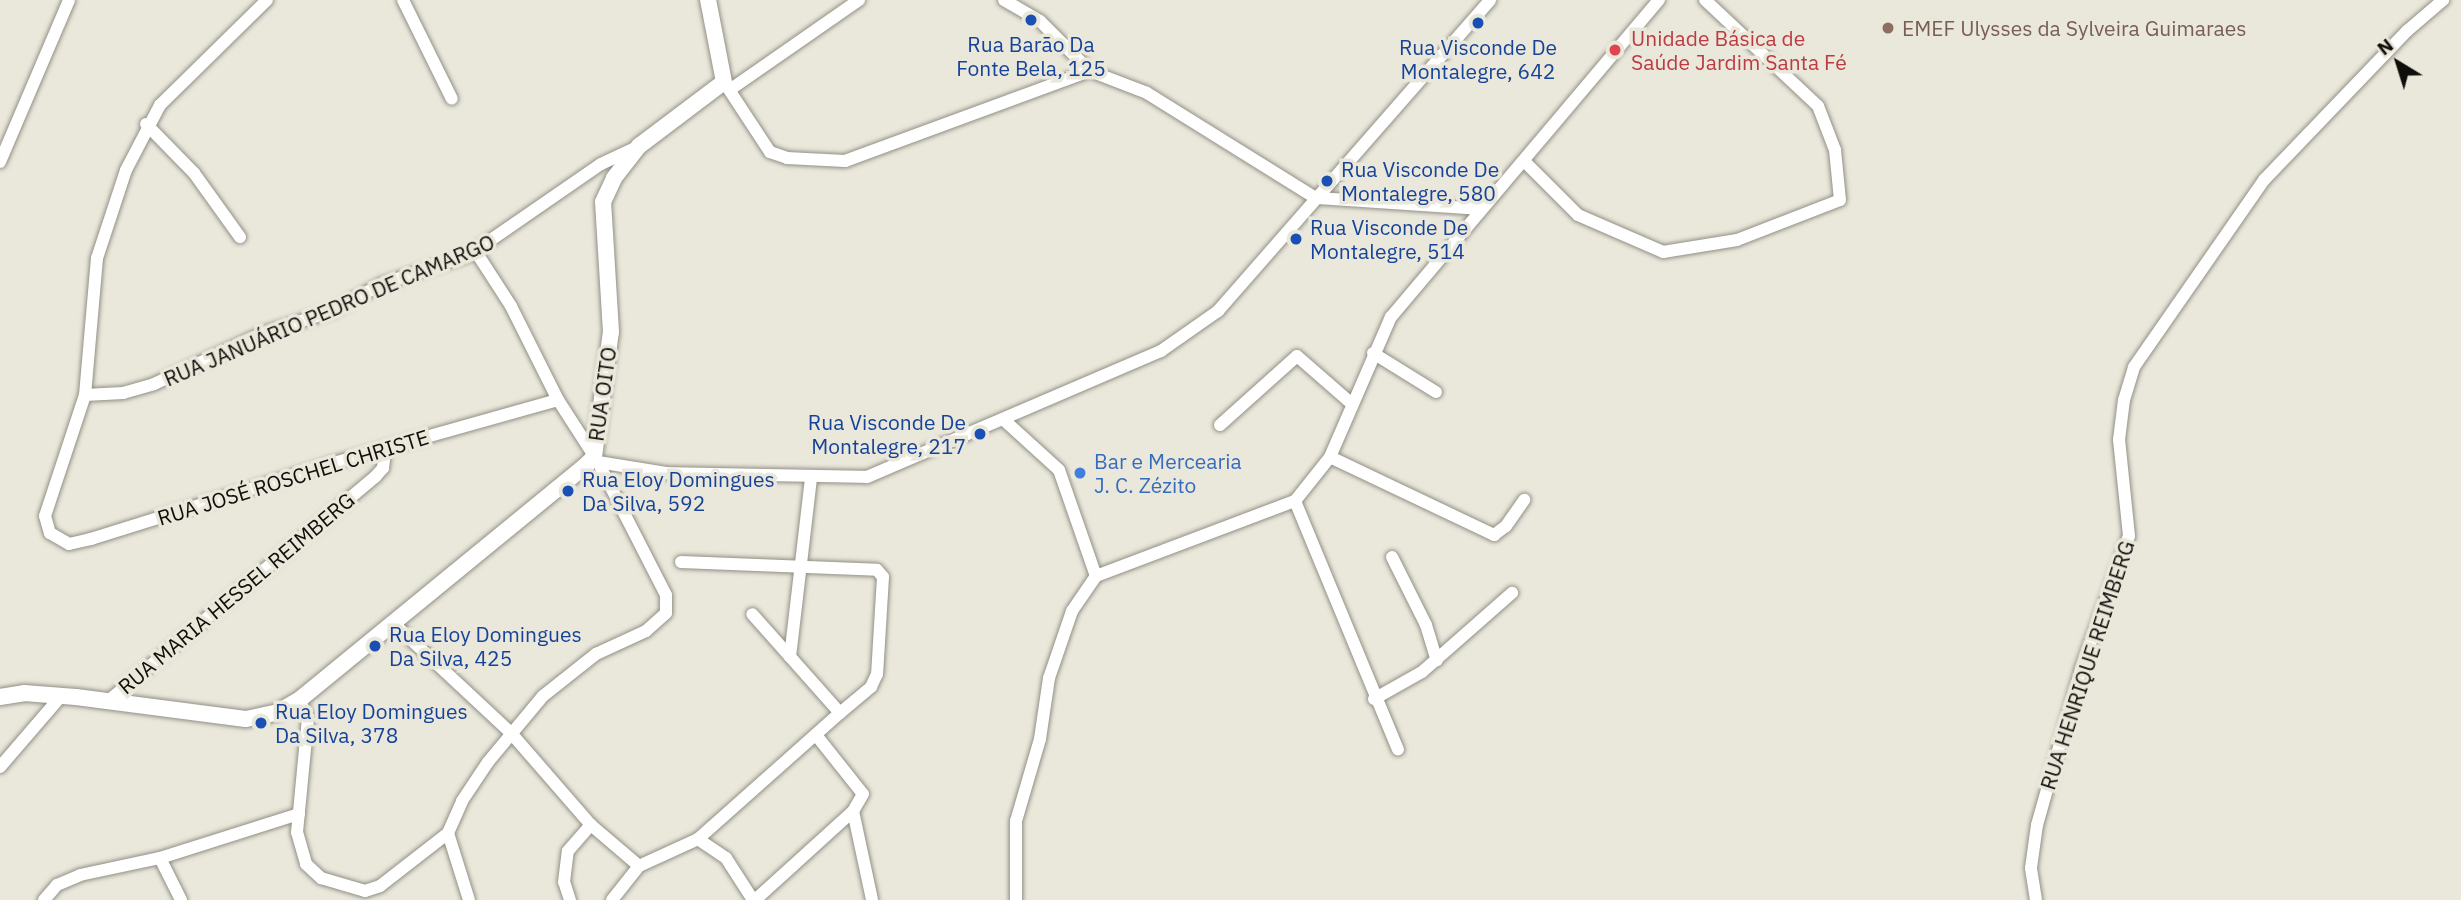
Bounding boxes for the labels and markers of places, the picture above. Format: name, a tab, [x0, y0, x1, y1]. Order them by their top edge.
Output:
marker: Rua Barão Da Fonte Bela, 125	[1023, 12, 1039, 28]
marker: Rua Visconde De Montalegre, 642	[1470, 15, 1486, 31]
place label: EMEF Ulysses da Sylveira Guimaraes	[1902, 15, 2247, 41]
marker: EMEF Ulysses da Sylveira Guimaraes	[1880, 20, 1896, 36]
place label: Unidade Básica de Saúde Jardim Santa Fé	[1631, 25, 1847, 75]
place label: Rua Barão Da Fonte Bela, 125	[956, 31, 1106, 81]
place label: Rua Visconde De Montalegre, 642	[1399, 34, 1557, 84]
marker: Unidade Básica de Saúde Jardim Santa Fé	[1605, 40, 1625, 60]
place label: Rua Visconde De Montalegre, 580	[1341, 156, 1499, 206]
marker: Rua Visconde De Montalegre, 580	[1319, 173, 1335, 189]
place label: Rua Visconde De Montalegre, 514	[1310, 214, 1468, 264]
marker: Rua Visconde De Montalegre, 514	[1288, 231, 1304, 247]
place label: Rua Visconde De Montalegre, 217	[808, 409, 966, 459]
marker: Rua Visconde De Montalegre, 217	[972, 426, 988, 442]
place label: Bar e Mercearia J. C. Zézito	[1094, 448, 1242, 498]
marker: Bar e Mercearia J. C. Zézito	[1072, 465, 1088, 481]
place label: Rua Eloy Domingues Da Silva, 592	[582, 466, 775, 516]
marker: Rua Eloy Domingues Da Silva, 592	[560, 483, 576, 499]
place label: Rua Eloy Domingues Da Silva, 425	[389, 621, 582, 671]
marker: Rua Eloy Domingues Da Silva, 425	[367, 638, 383, 654]
place label: Rua Eloy Domingues Da Silva, 378	[275, 698, 468, 748]
marker: Rua Eloy Domingues Da Silva, 378	[253, 715, 269, 731]

